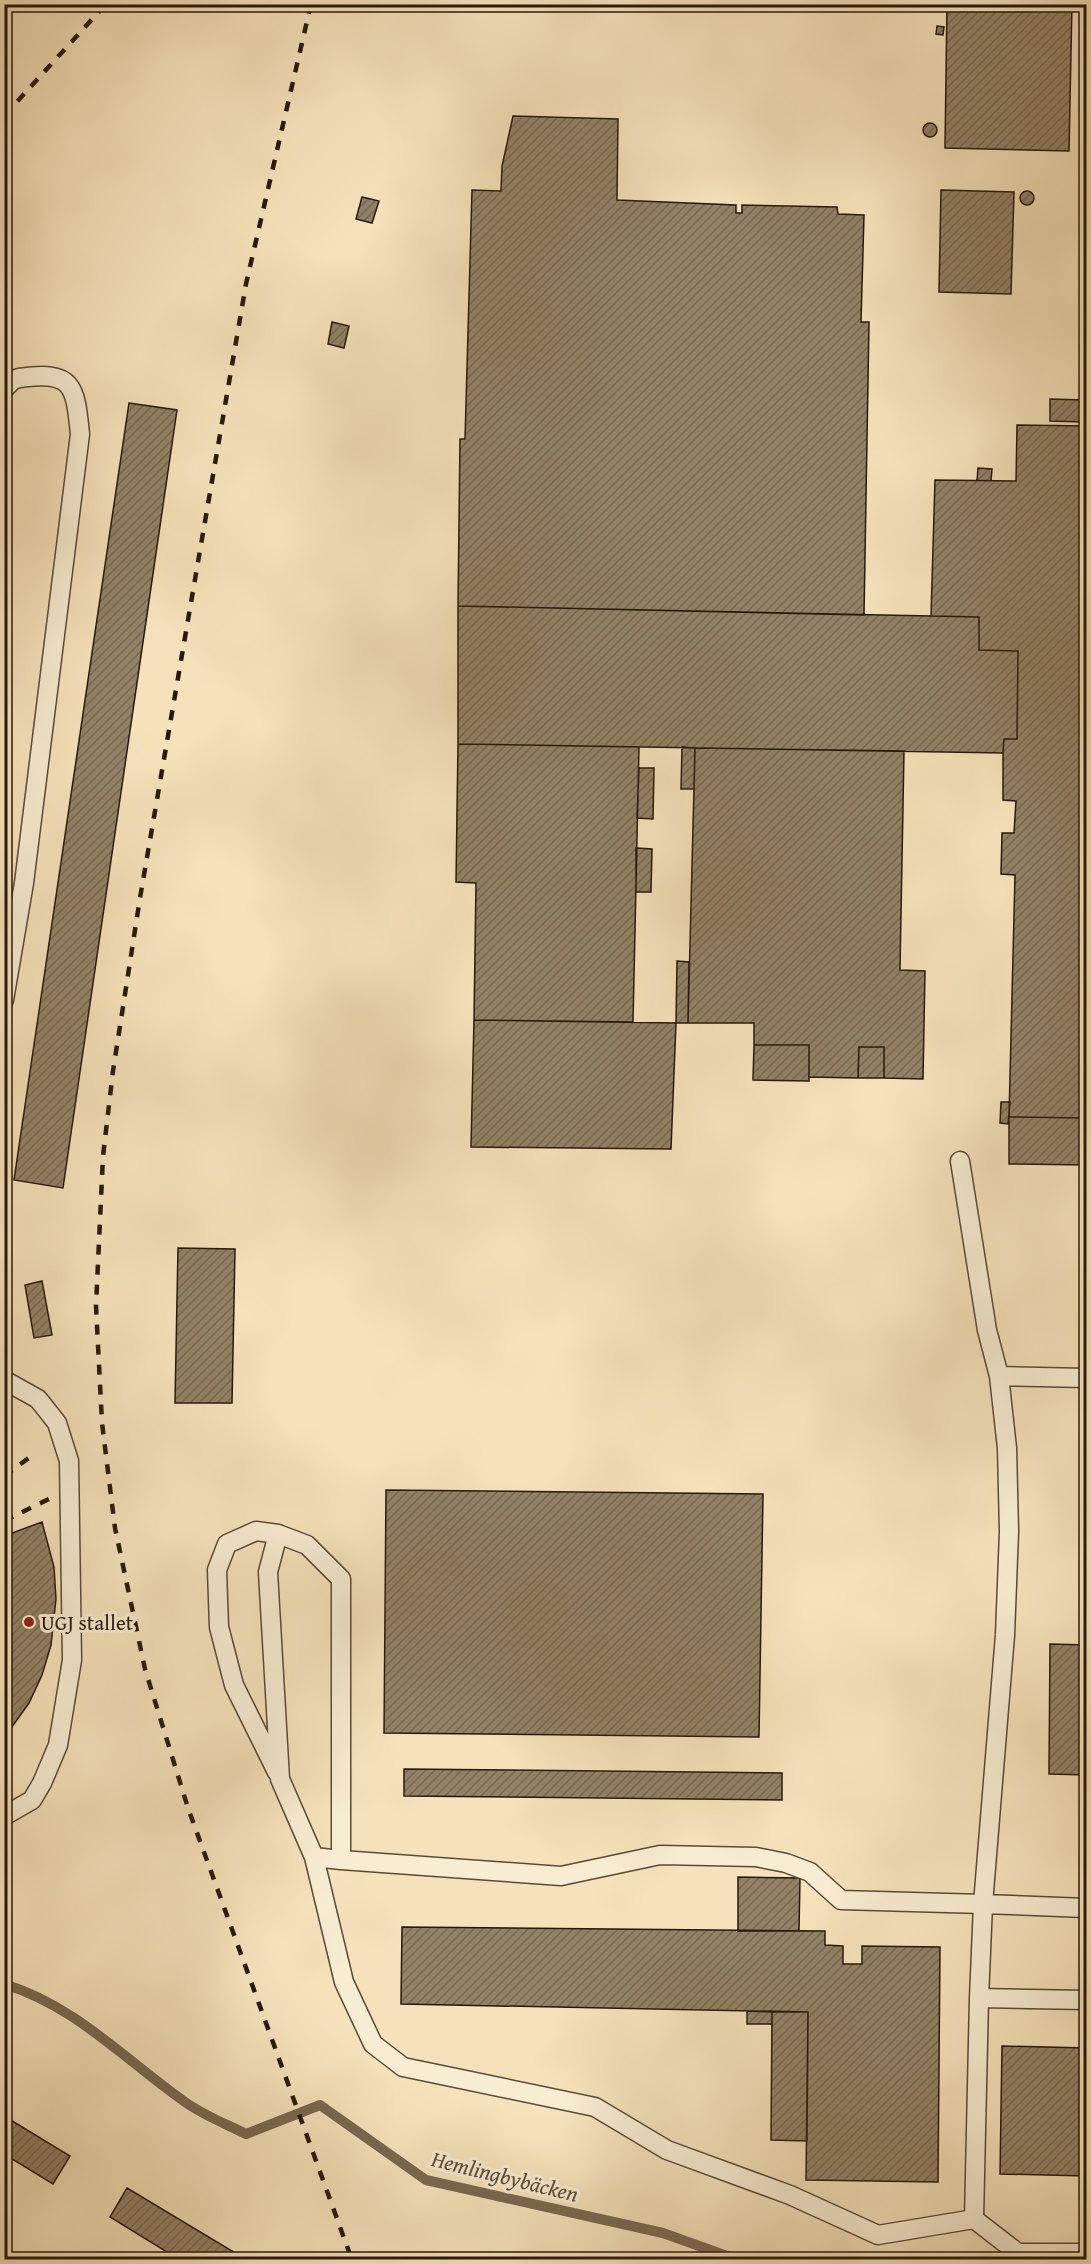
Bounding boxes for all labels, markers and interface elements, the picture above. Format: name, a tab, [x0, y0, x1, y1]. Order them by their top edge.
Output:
place label: UGJ stallet	[41, 1607, 134, 1638]
marker: UGJ stallet	[22, 1615, 36, 1629]
water label: Hemlingbybäcken	[427, 2142, 582, 2210]

